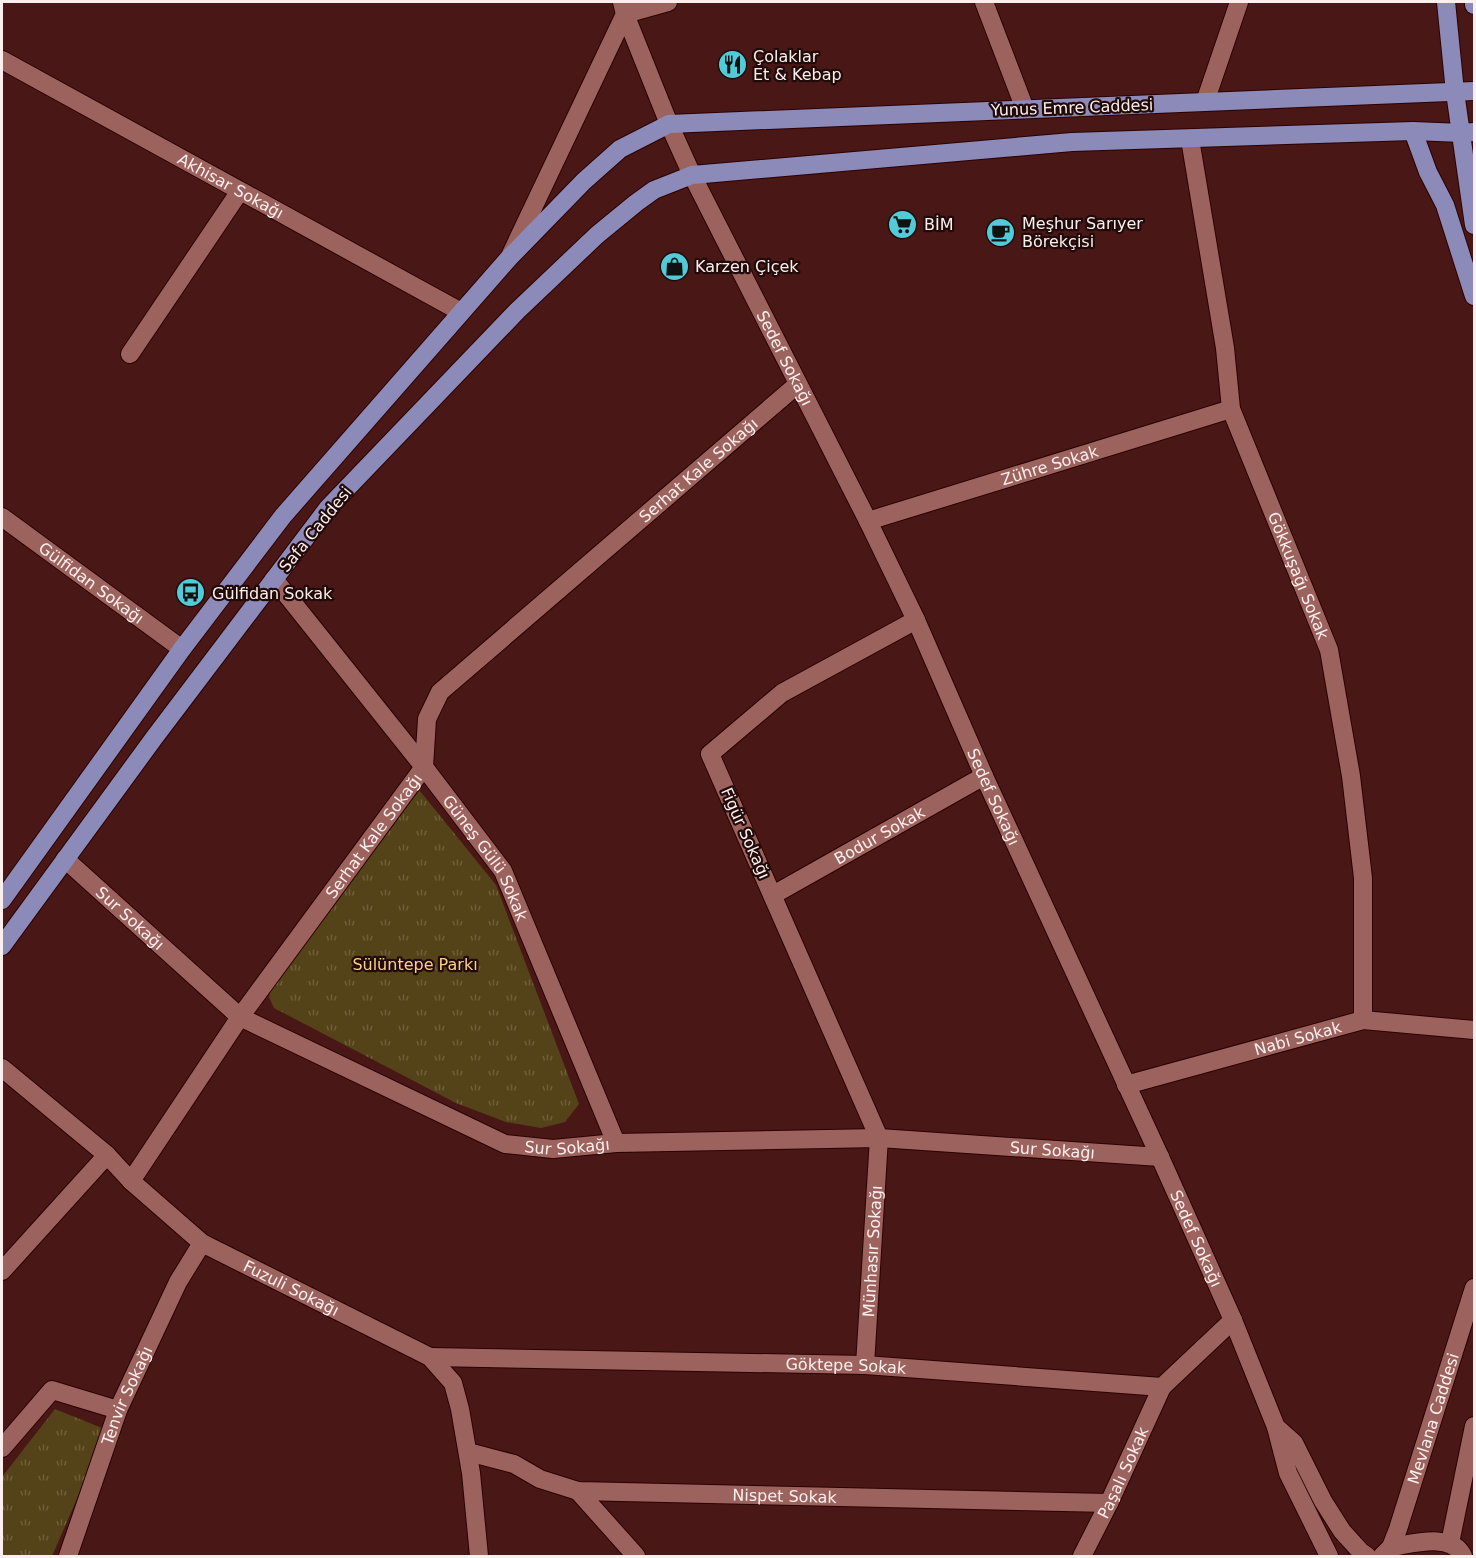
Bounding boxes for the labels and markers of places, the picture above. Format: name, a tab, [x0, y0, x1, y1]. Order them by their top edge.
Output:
place label: Çolaklar Et & Kebap	[753, 47, 842, 84]
restaurant icon: Çolaklar Et & Kebap	[716, 49, 748, 81]
supermarket icon: BİM	[887, 208, 919, 240]
place label: Meşhur Sarıyer Börekçisi	[1022, 214, 1143, 251]
place label: BİM	[924, 215, 954, 234]
cafe icon: Meşhur Sarıyer Börekçisi	[985, 216, 1017, 248]
shop icon: Karzen Çiçek	[658, 250, 690, 282]
place label: Karzen Çiçek	[695, 257, 799, 276]
bus stop icon: Gülfidan Sokak	[175, 577, 207, 609]
place label: Gülfidan Sokak	[212, 584, 333, 603]

